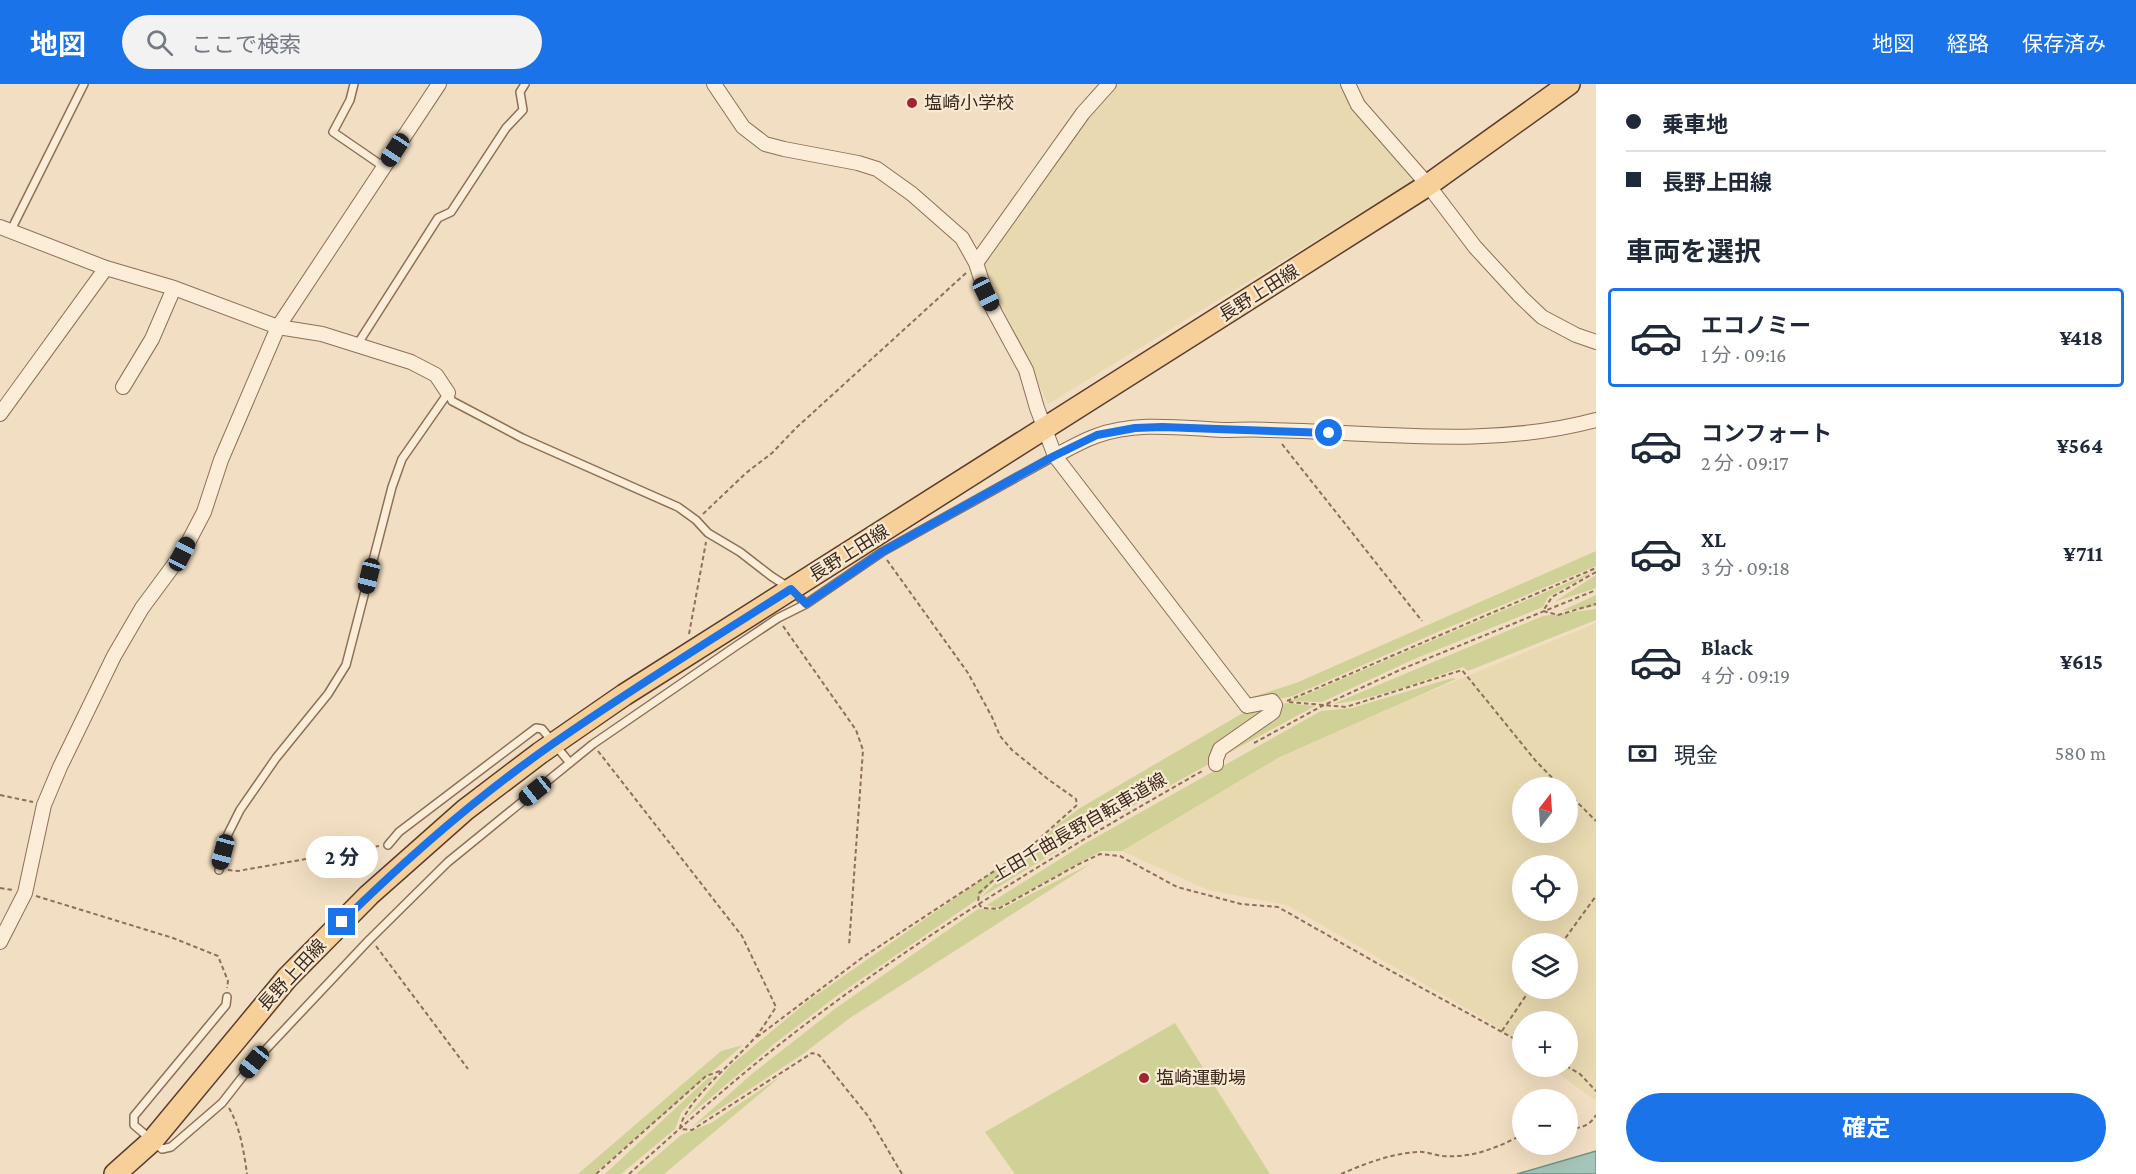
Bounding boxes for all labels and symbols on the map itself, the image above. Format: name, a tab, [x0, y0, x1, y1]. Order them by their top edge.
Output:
place label: 塩崎小学校	[924, 93, 1014, 113]
marker: 塩崎小学校	[905, 96, 919, 110]
car	[378, 130, 412, 170]
street label: 長野上田線	[1216, 261, 1302, 325]
car	[970, 274, 1002, 314]
route start	[1315, 419, 1342, 446]
street label: 長野上田線	[806, 521, 892, 585]
car	[166, 534, 198, 574]
car	[356, 556, 382, 596]
street label: 上田千曲長野自転車道線	[988, 769, 1170, 885]
car	[515, 773, 555, 809]
north arrow	[1512, 777, 1578, 843]
car	[210, 832, 236, 872]
callout: 2 分	[306, 835, 378, 877]
route end	[328, 908, 355, 935]
street label: 長野上田線	[254, 935, 330, 1015]
car	[236, 1042, 272, 1082]
place label: 塩崎運動場	[1156, 1068, 1246, 1088]
marker: 塩崎運動場	[1137, 1071, 1151, 1085]

